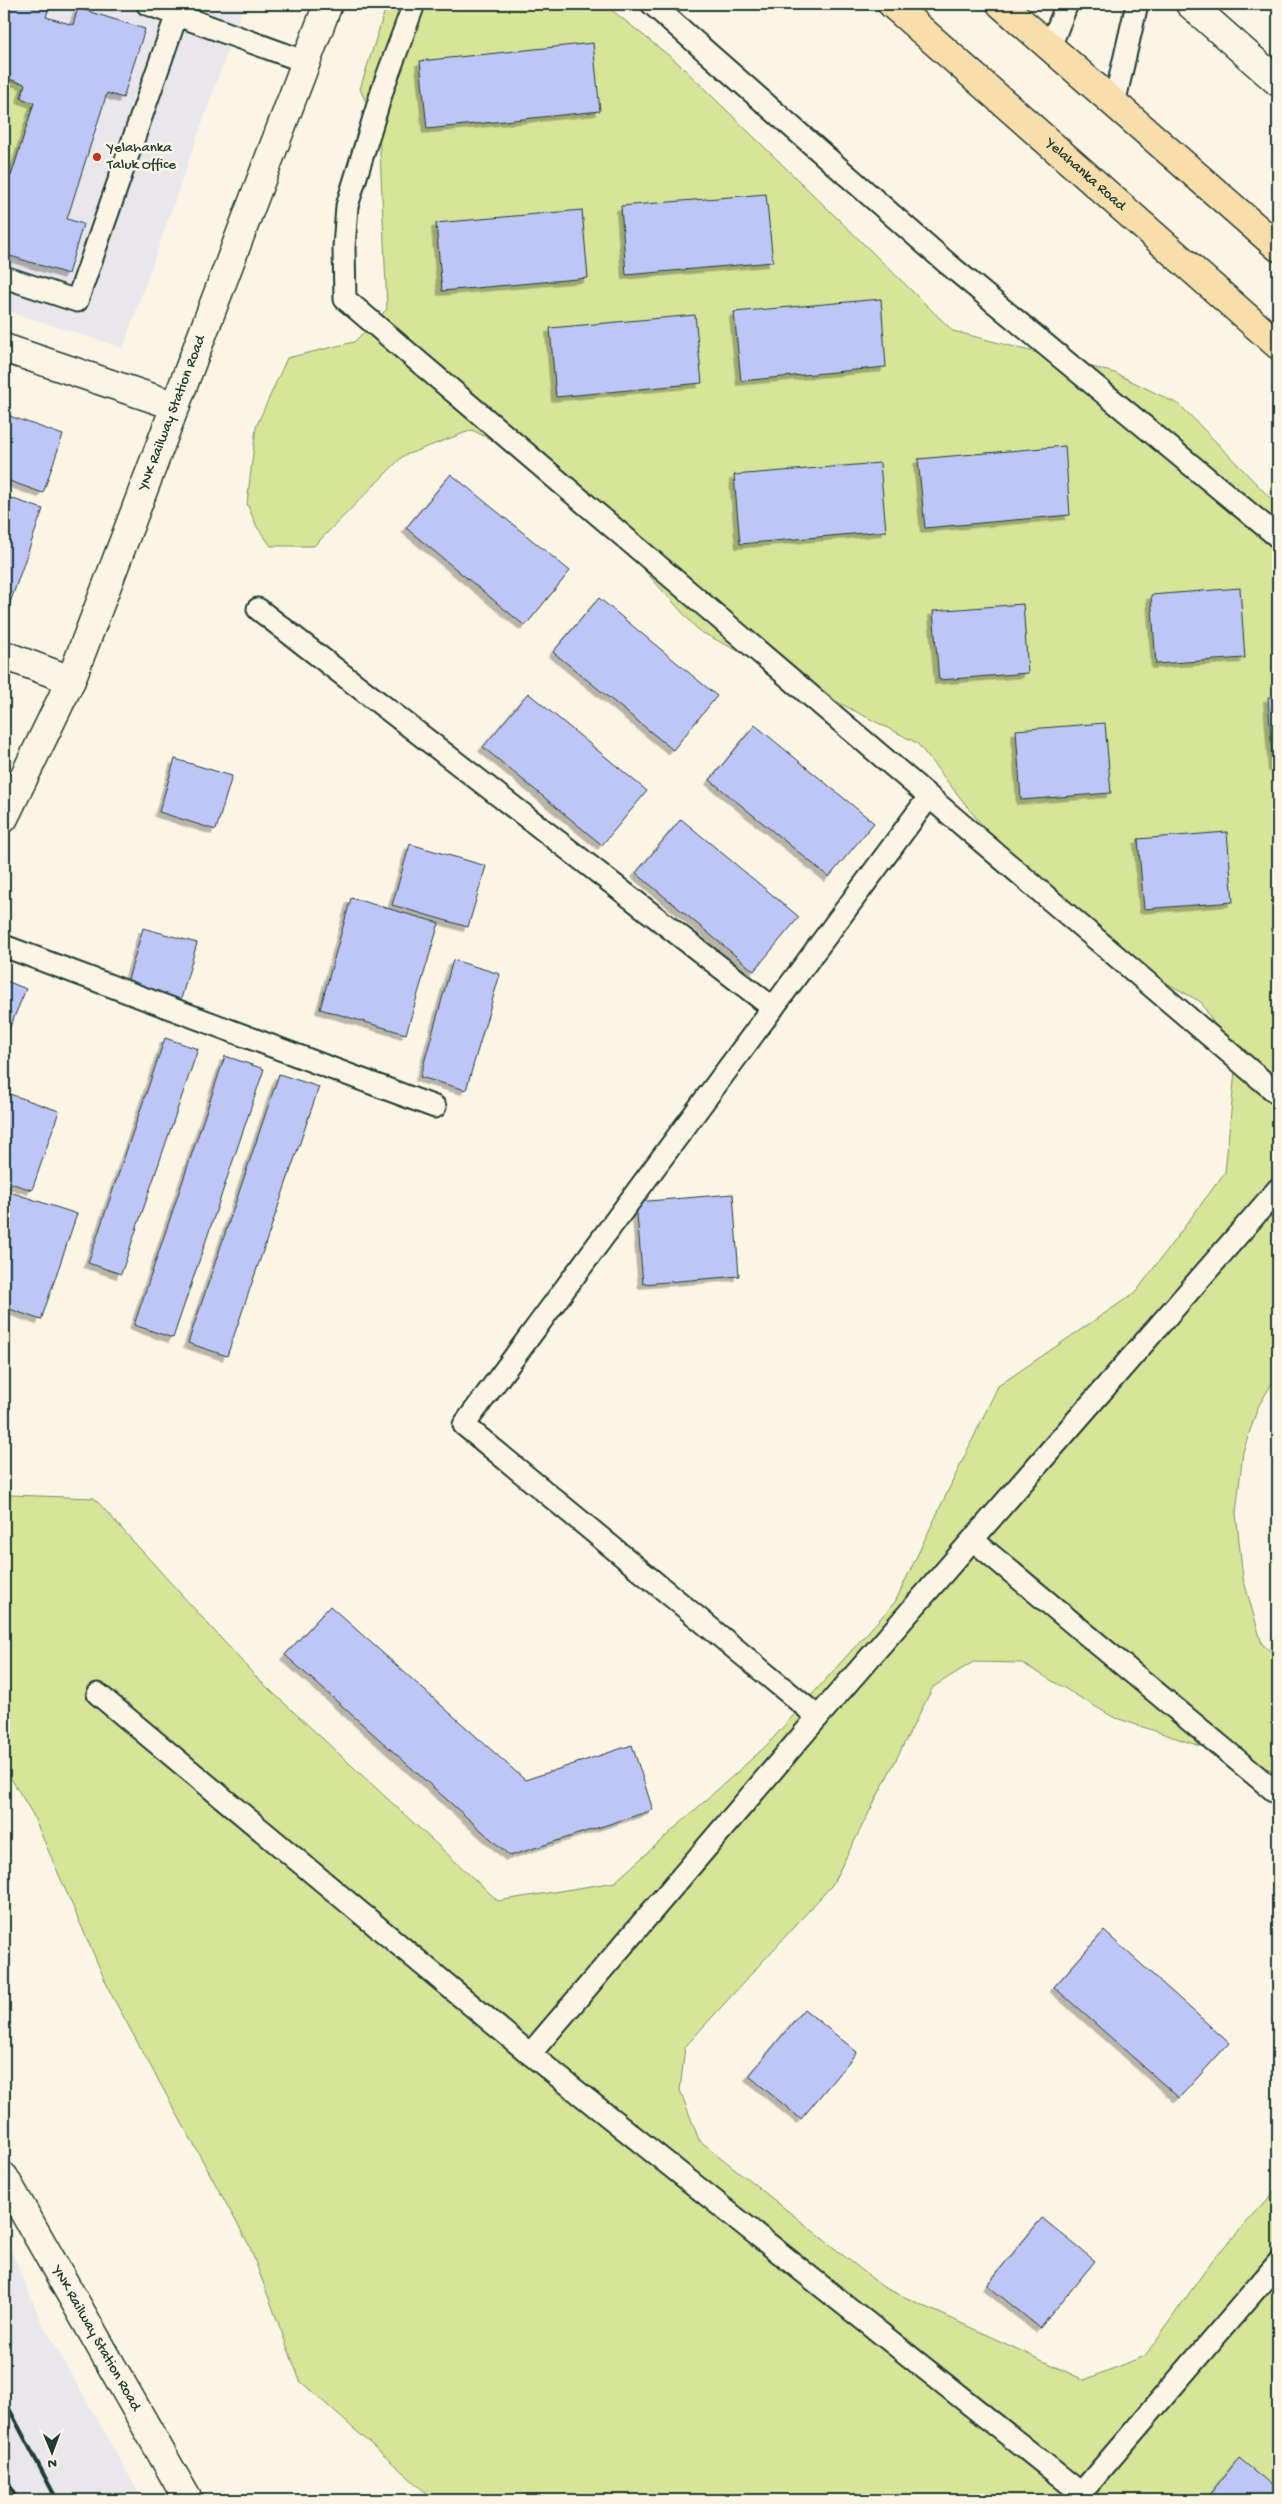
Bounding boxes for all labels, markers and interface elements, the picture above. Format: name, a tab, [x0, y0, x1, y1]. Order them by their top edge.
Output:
street label: Yelahanka Road	[1040, 133, 1130, 216]
place label: Yelahanka Taluk Office	[105, 139, 176, 174]
marker: Yelahanka Taluk Office	[91, 151, 103, 163]
street label: YNK Railway Station Road	[134, 332, 211, 495]
street label: YNK Railway Station Road	[47, 2261, 145, 2416]
north arrow	[28, 2426, 78, 2476]
text: N	[47, 2454, 57, 2471]

